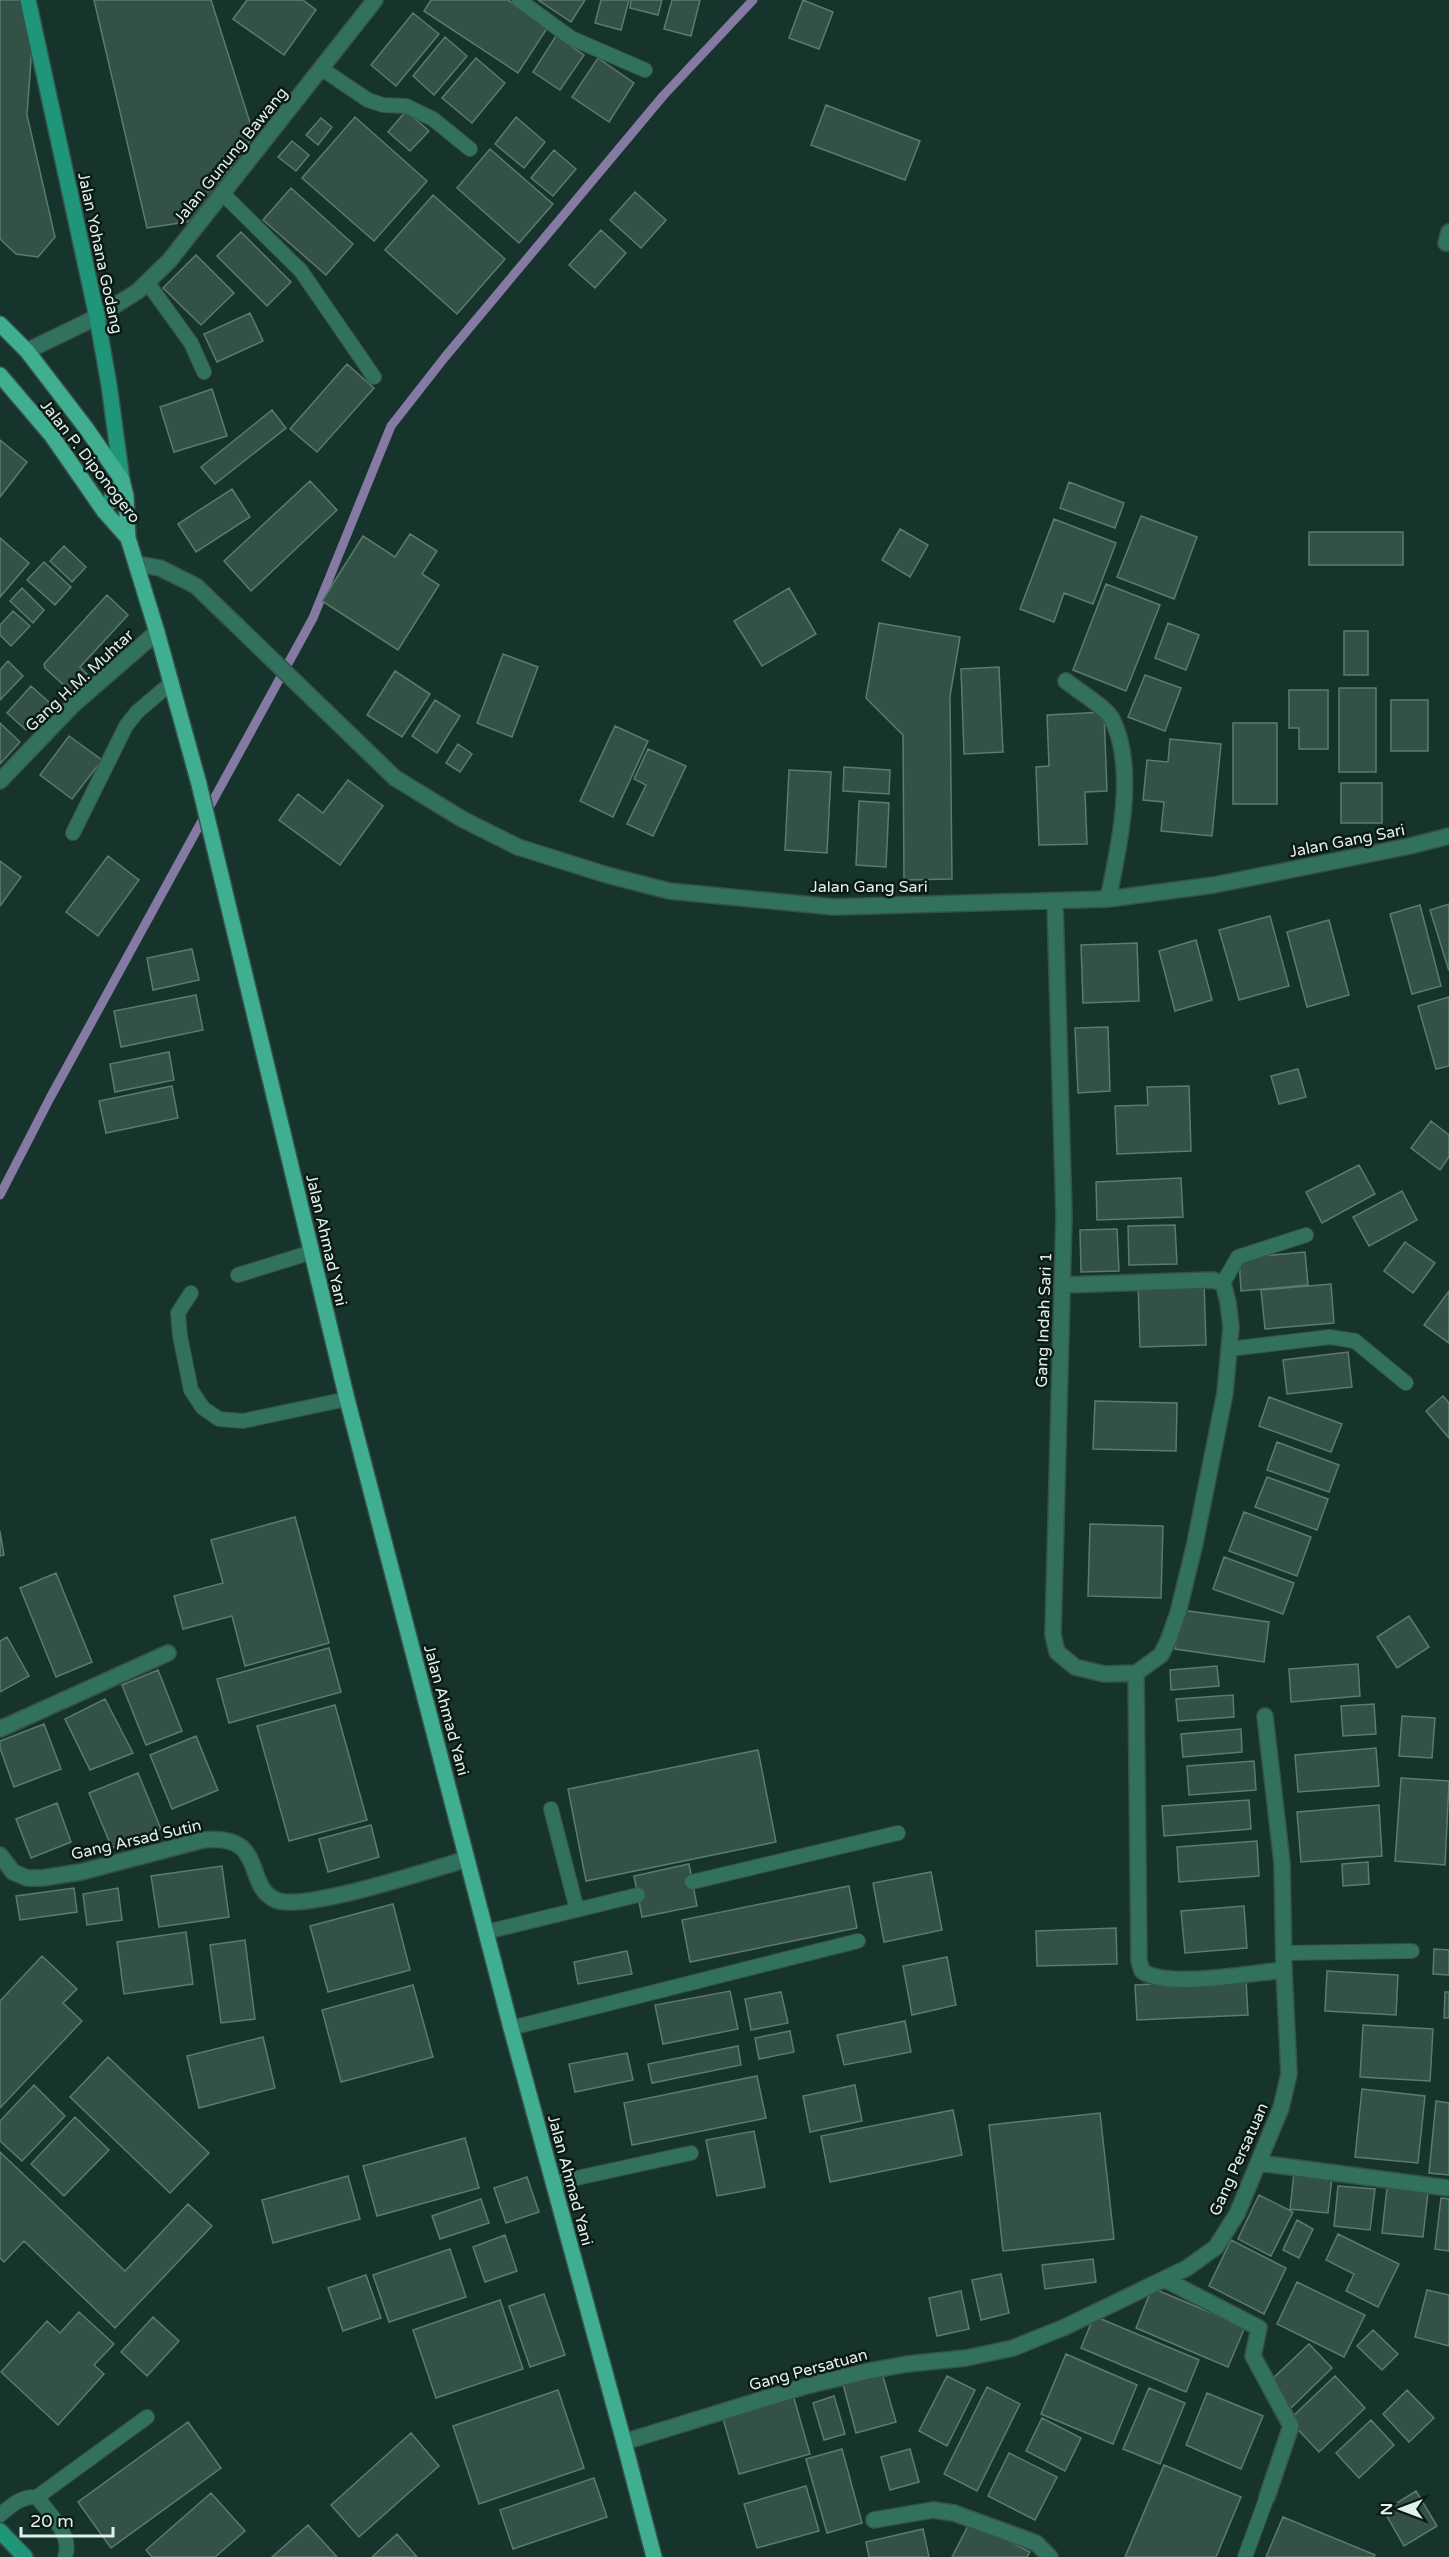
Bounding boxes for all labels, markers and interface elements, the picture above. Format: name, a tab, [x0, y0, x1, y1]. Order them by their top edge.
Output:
street label: Jalan Gunung Bawang	[170, 83, 292, 228]
street label: Jalan Yohana Godang	[73, 171, 127, 336]
street label: Jalan P. Diponogero	[36, 396, 145, 527]
street label: Gang H.M. Muhtar	[21, 625, 139, 736]
street label: Jalan Gang Sari	[1288, 820, 1407, 862]
street label: Jalan Gang Sari	[810, 877, 928, 897]
street label: Jalan Ahmad Yani	[301, 1172, 351, 1308]
street label: Gang Indah Sari 1	[1032, 1252, 1056, 1388]
street label: Jalan Ahmad Yani	[419, 1643, 473, 1778]
street label: Gang Arsad Sutin	[69, 1815, 203, 1865]
street label: Gang Persatuan	[1205, 2100, 1273, 2219]
street label: Jalan Ahmad Yani	[543, 2113, 597, 2248]
street label: Gang Persatuan	[747, 2345, 870, 2395]
north arrow	[1371, 2479, 1431, 2539]
scale bar	[21, 2500, 112, 2538]
text: N	[1377, 2503, 1397, 2515]
text: 20 m	[30, 2510, 74, 2532]

